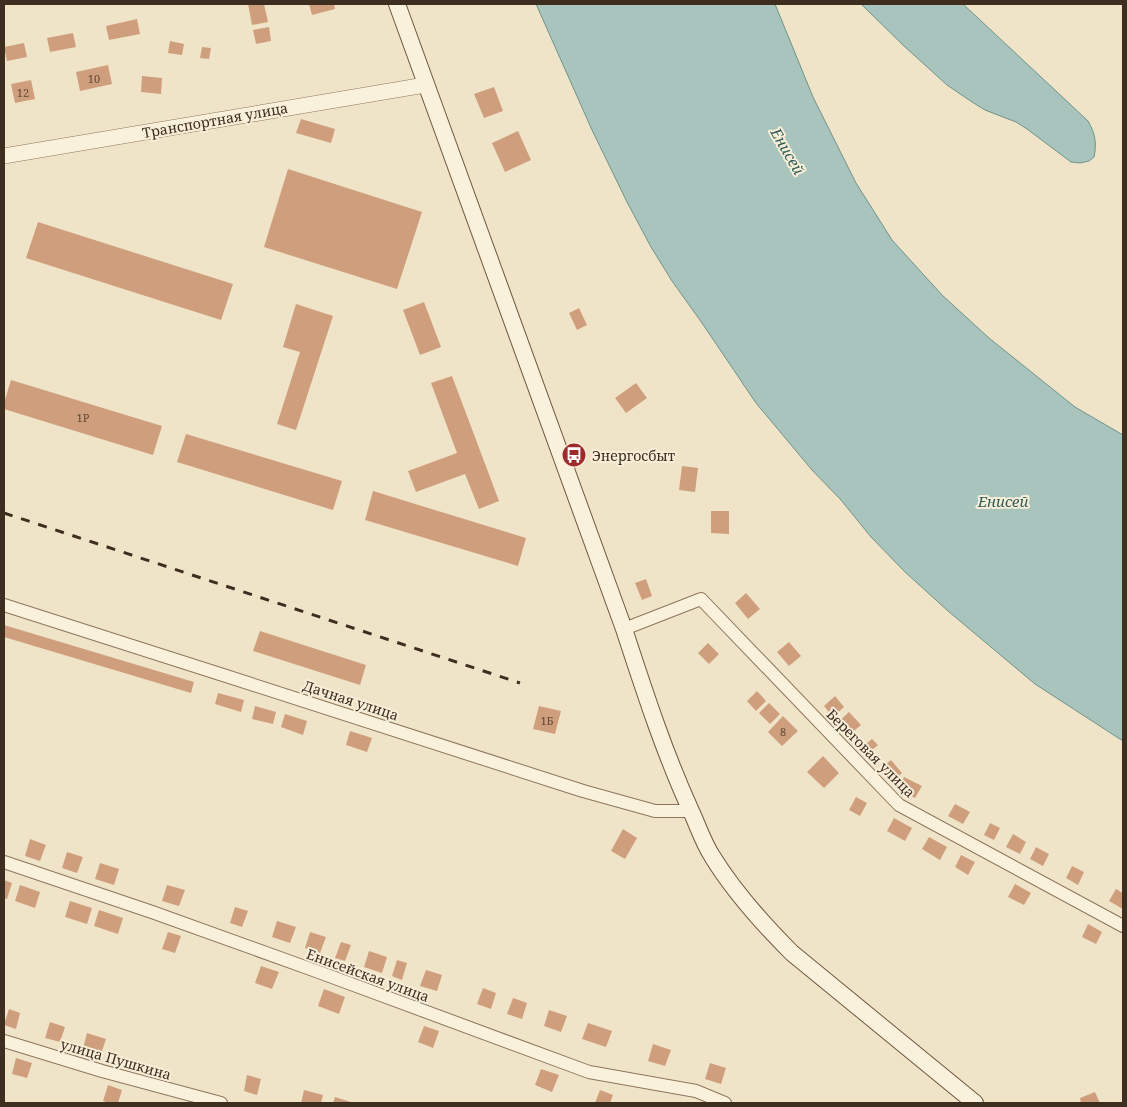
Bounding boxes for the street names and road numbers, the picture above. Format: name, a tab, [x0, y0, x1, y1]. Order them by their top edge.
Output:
street label: Транспортная улица	[141, 98, 289, 142]
street label: Дачная улица	[301, 676, 401, 724]
street label: Береговая улица	[823, 705, 919, 801]
street label: Енисейская улица	[304, 944, 432, 1006]
street label: улица Пушкина	[59, 1034, 174, 1084]

